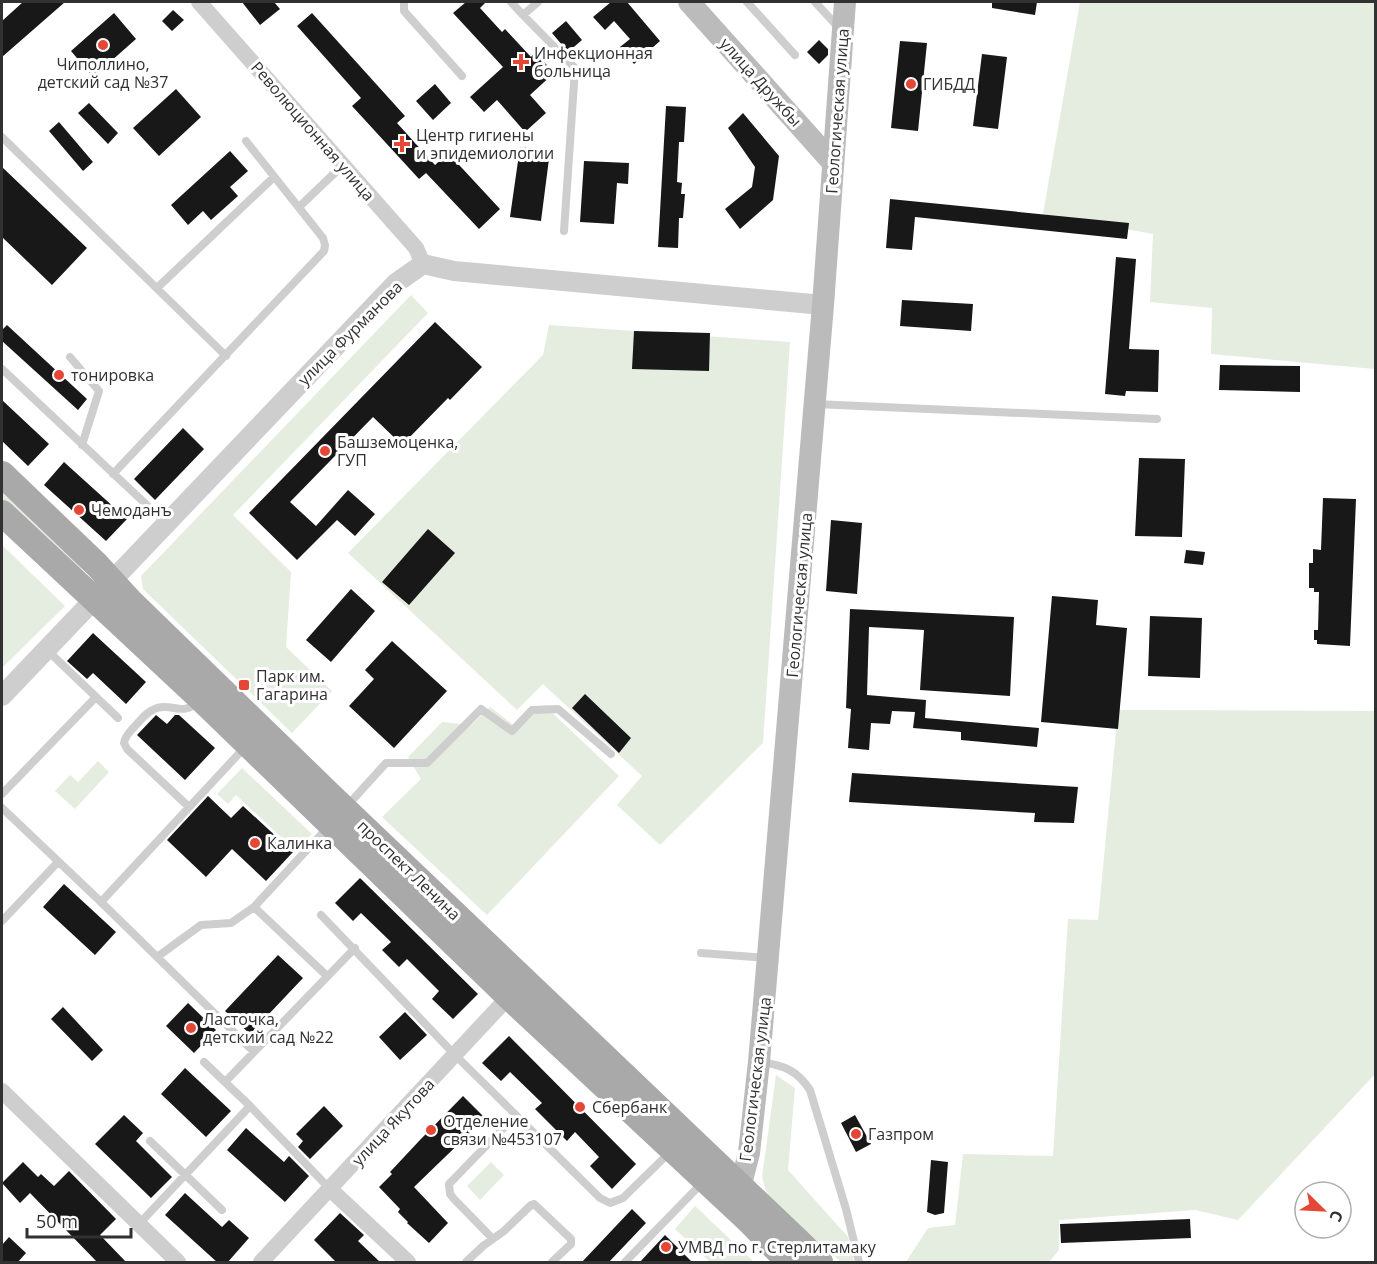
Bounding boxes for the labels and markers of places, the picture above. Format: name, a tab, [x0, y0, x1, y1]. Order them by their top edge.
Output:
marker: Чиполлино, детский сад №37	[96, 38, 110, 52]
place label: Инфекционная больница	[534, 42, 653, 82]
place label: Чиполлино, детский сад №37	[38, 53, 168, 93]
marker: Инфекционная больница	[512, 53, 530, 71]
place label: ГИБДД	[923, 73, 975, 95]
marker: ГИБДД	[904, 77, 918, 91]
place label: Центр гигиены и эпидемиологии	[416, 124, 554, 164]
marker: Центр гигиены и эпидемиологии	[393, 135, 411, 153]
place label: тонировка	[71, 364, 154, 386]
marker: тонировка	[52, 368, 66, 382]
place label: Башземоценка, ГУП	[337, 431, 458, 471]
marker: Башземоценка, ГУП	[318, 444, 332, 458]
place label: Чемоданъ	[91, 499, 172, 521]
marker: Чемоданъ	[72, 503, 86, 517]
place label: Парк им. Гагарина	[256, 665, 328, 705]
marker: Парк им. Гагарина	[237, 678, 251, 692]
place label: Калинка	[267, 832, 332, 854]
marker: Калинка	[248, 836, 262, 850]
place label: Ласточка, детский сад №22	[203, 1008, 334, 1048]
marker: Ласточка, детский сад №22	[184, 1021, 198, 1035]
place label: Сбербанк	[592, 1096, 668, 1118]
marker: Сбербанк	[573, 1100, 587, 1114]
place label: Отделение связи №453107	[443, 1110, 562, 1150]
marker: Отделение связи №453107	[424, 1123, 438, 1137]
place label: Газпром	[868, 1123, 934, 1145]
marker: Газпром	[849, 1127, 863, 1141]
place label: УМВД по г. Стерлитамаку	[678, 1236, 877, 1258]
marker: УМВД по г. Стерлитамаку	[659, 1240, 673, 1254]

